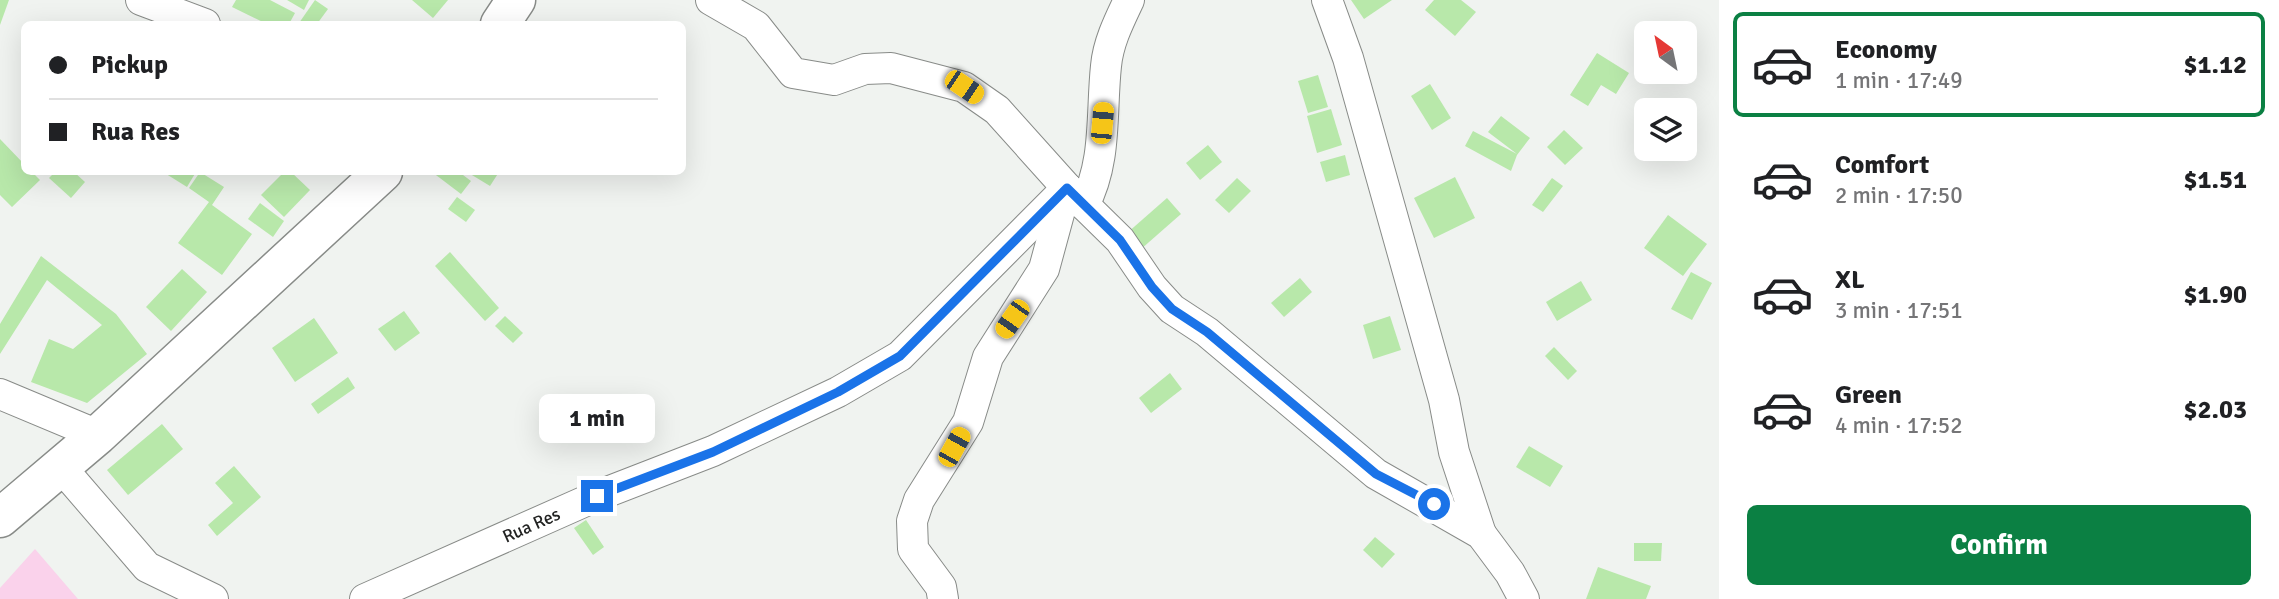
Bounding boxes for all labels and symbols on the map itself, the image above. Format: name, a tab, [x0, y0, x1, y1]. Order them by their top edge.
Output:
north arrow	[1634, 21, 1698, 84]
car	[941, 67, 988, 107]
car	[1090, 101, 1115, 145]
car	[992, 296, 1033, 342]
callout: 1 min	[539, 394, 655, 444]
car	[935, 424, 974, 470]
route end	[581, 480, 613, 512]
route start	[1418, 488, 1450, 520]
street label: Rua Res	[499, 503, 564, 548]

